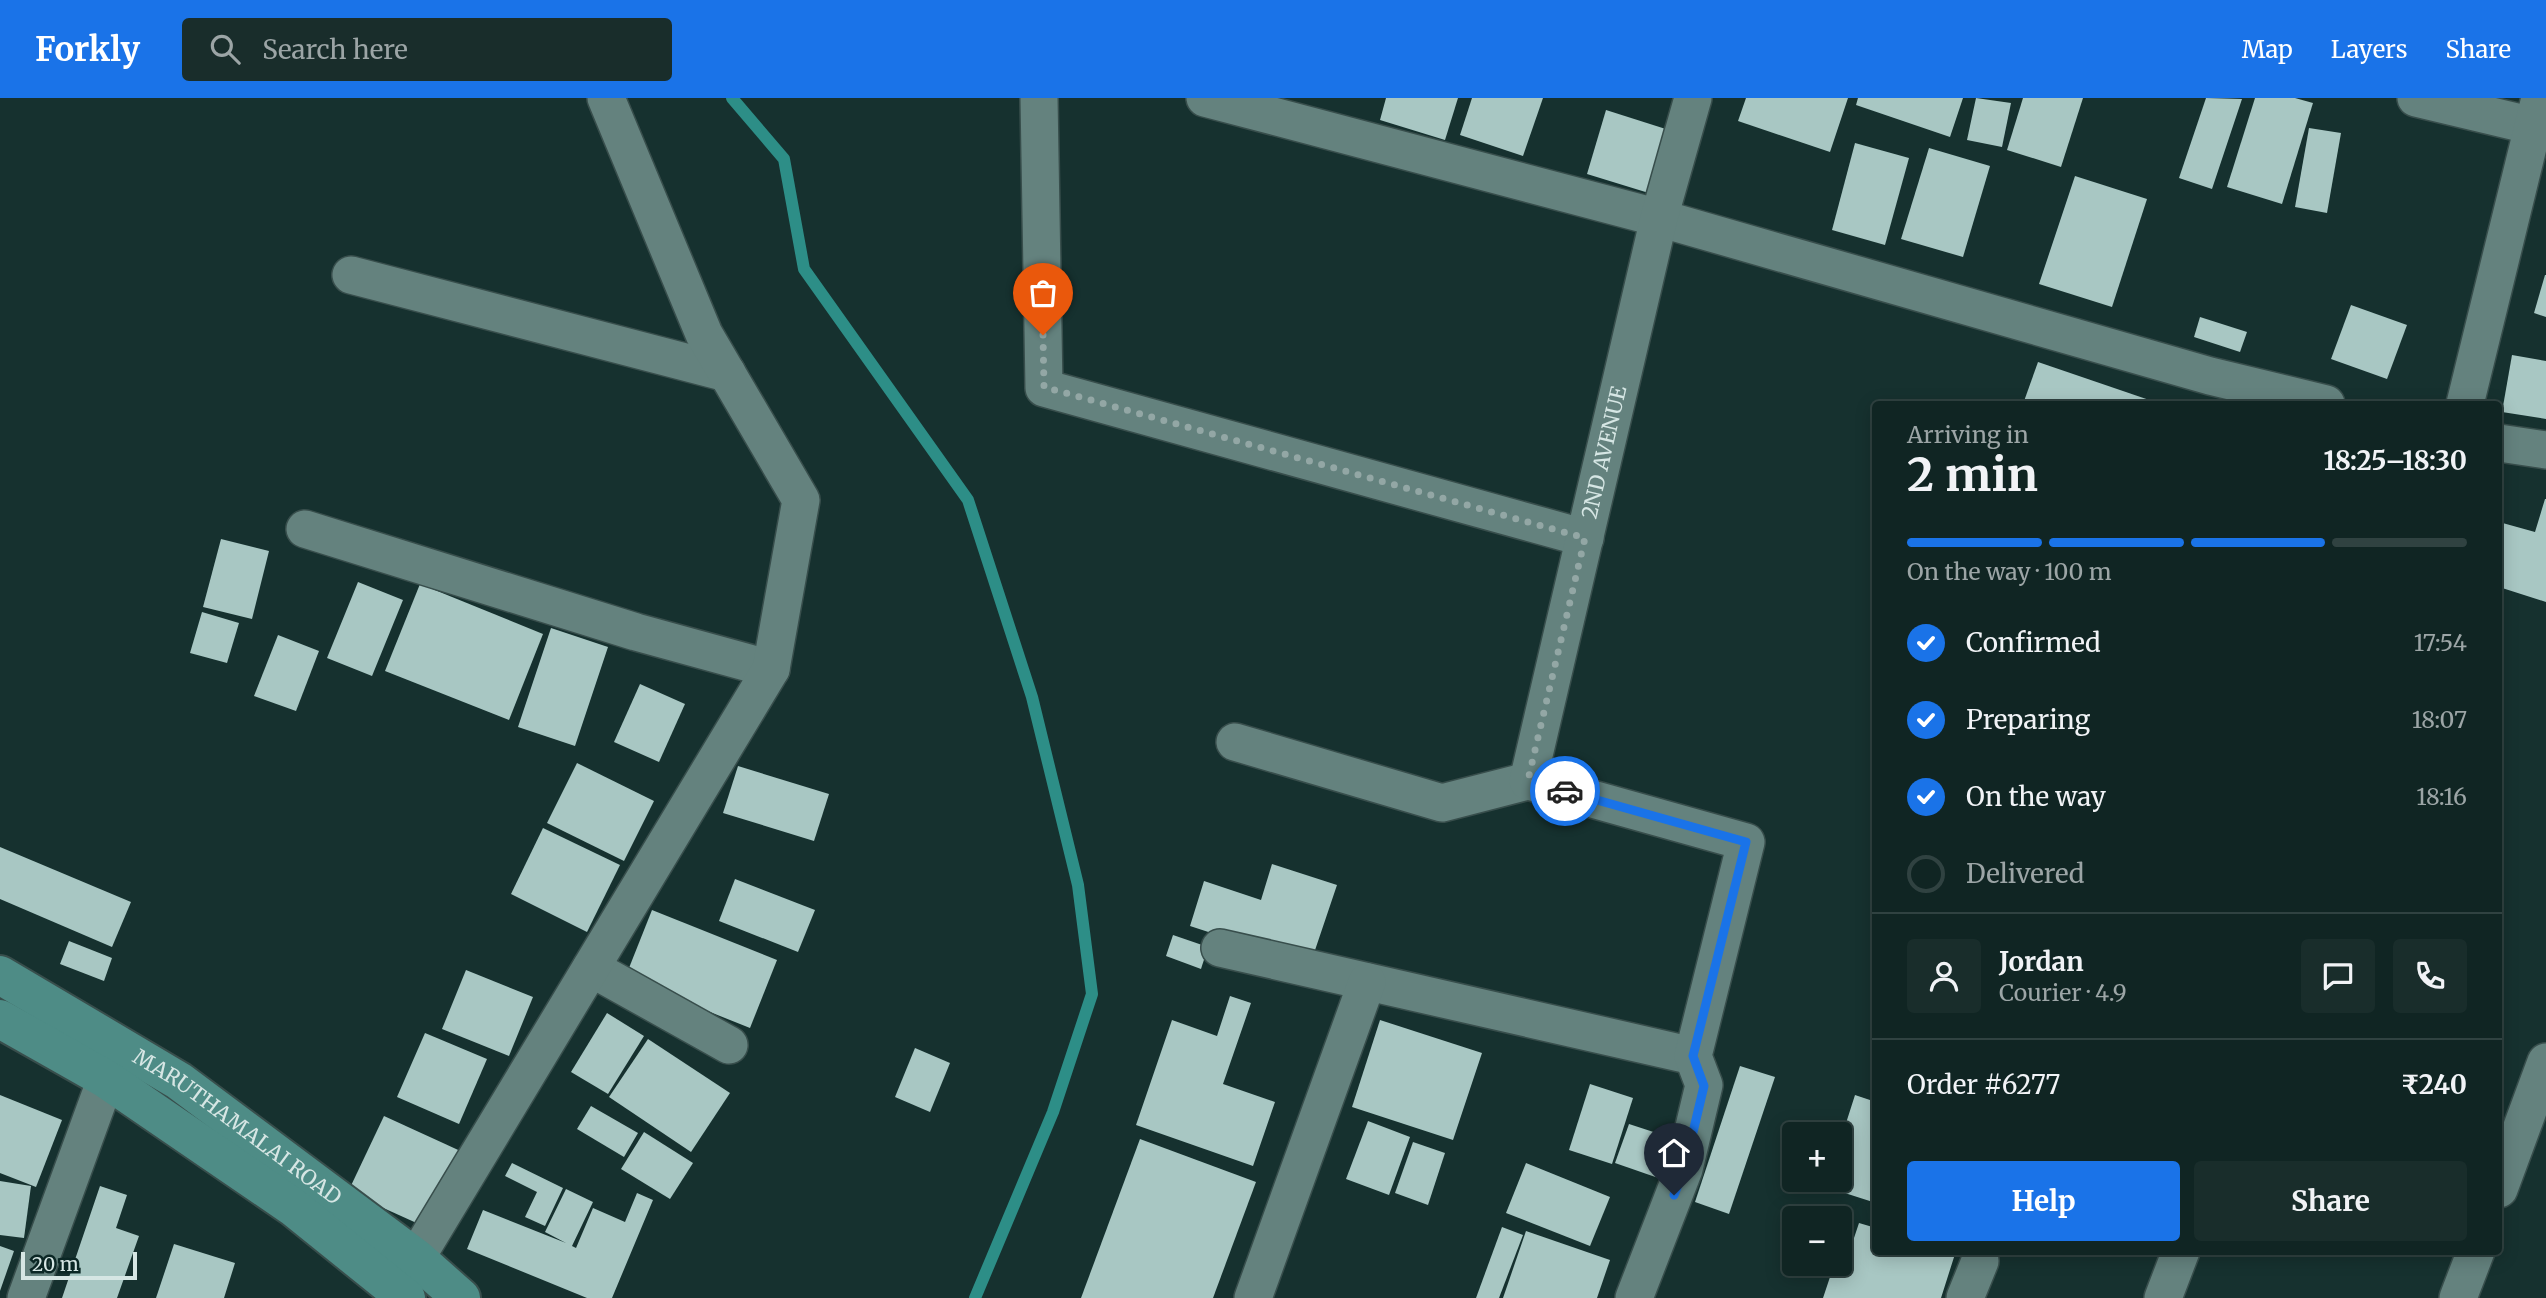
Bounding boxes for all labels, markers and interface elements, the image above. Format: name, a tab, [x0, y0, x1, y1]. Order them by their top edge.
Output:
search box	[182, 18, 672, 81]
text: Forkly	[35, 29, 140, 70]
icon: search	[206, 30, 244, 68]
text: Search here	[262, 33, 408, 66]
text: Map	[2242, 34, 2293, 65]
text: Layers	[2331, 34, 2407, 65]
text: Share	[2445, 34, 2511, 65]
pin	[1013, 263, 1073, 335]
icon: bag	[1024, 274, 1062, 312]
street label: 2ND AVENUE	[1575, 383, 1633, 521]
text: Arriving in	[1907, 420, 2029, 449]
text: 18:25–18:30	[2323, 444, 2467, 477]
text: 2 min	[1907, 446, 2038, 504]
text: On the way · 100 m	[1907, 557, 2112, 586]
icon: check	[1907, 624, 1945, 662]
text: Confirmed	[1966, 626, 2101, 659]
text: 17:54	[2414, 628, 2467, 657]
icon: check	[1907, 701, 1945, 739]
text: Preparing	[1966, 703, 2090, 736]
text: 18:07	[2412, 705, 2467, 734]
courier	[1530, 756, 1600, 826]
icon: car	[1546, 772, 1584, 810]
icon: check	[1907, 778, 1945, 816]
text: On the way	[1966, 780, 2106, 813]
text: 18:16	[2416, 782, 2467, 811]
text: Delivered	[1966, 857, 2085, 890]
button: person	[1907, 939, 1981, 1013]
button: chat	[2301, 939, 2375, 1013]
button: phone	[2393, 939, 2467, 1013]
text: Jordan	[1999, 945, 2084, 978]
text: Courier · 4.9	[1999, 978, 2127, 1007]
street label: MARUTHAMALAI ROAD	[128, 1043, 347, 1211]
text: Order #6277	[1907, 1068, 2060, 1101]
text: ₹240	[2401, 1068, 2467, 1101]
map controls	[1782, 1122, 1852, 1276]
button: +	[1782, 1122, 1852, 1192]
pin	[1644, 1123, 1704, 1195]
icon: home	[1655, 1134, 1693, 1172]
button: Help	[1907, 1161, 2180, 1241]
button: Share	[2194, 1161, 2467, 1241]
button: −	[1782, 1206, 1852, 1276]
scale bar	[21, 1249, 136, 1281]
text: 20 m	[32, 1252, 79, 1276]

